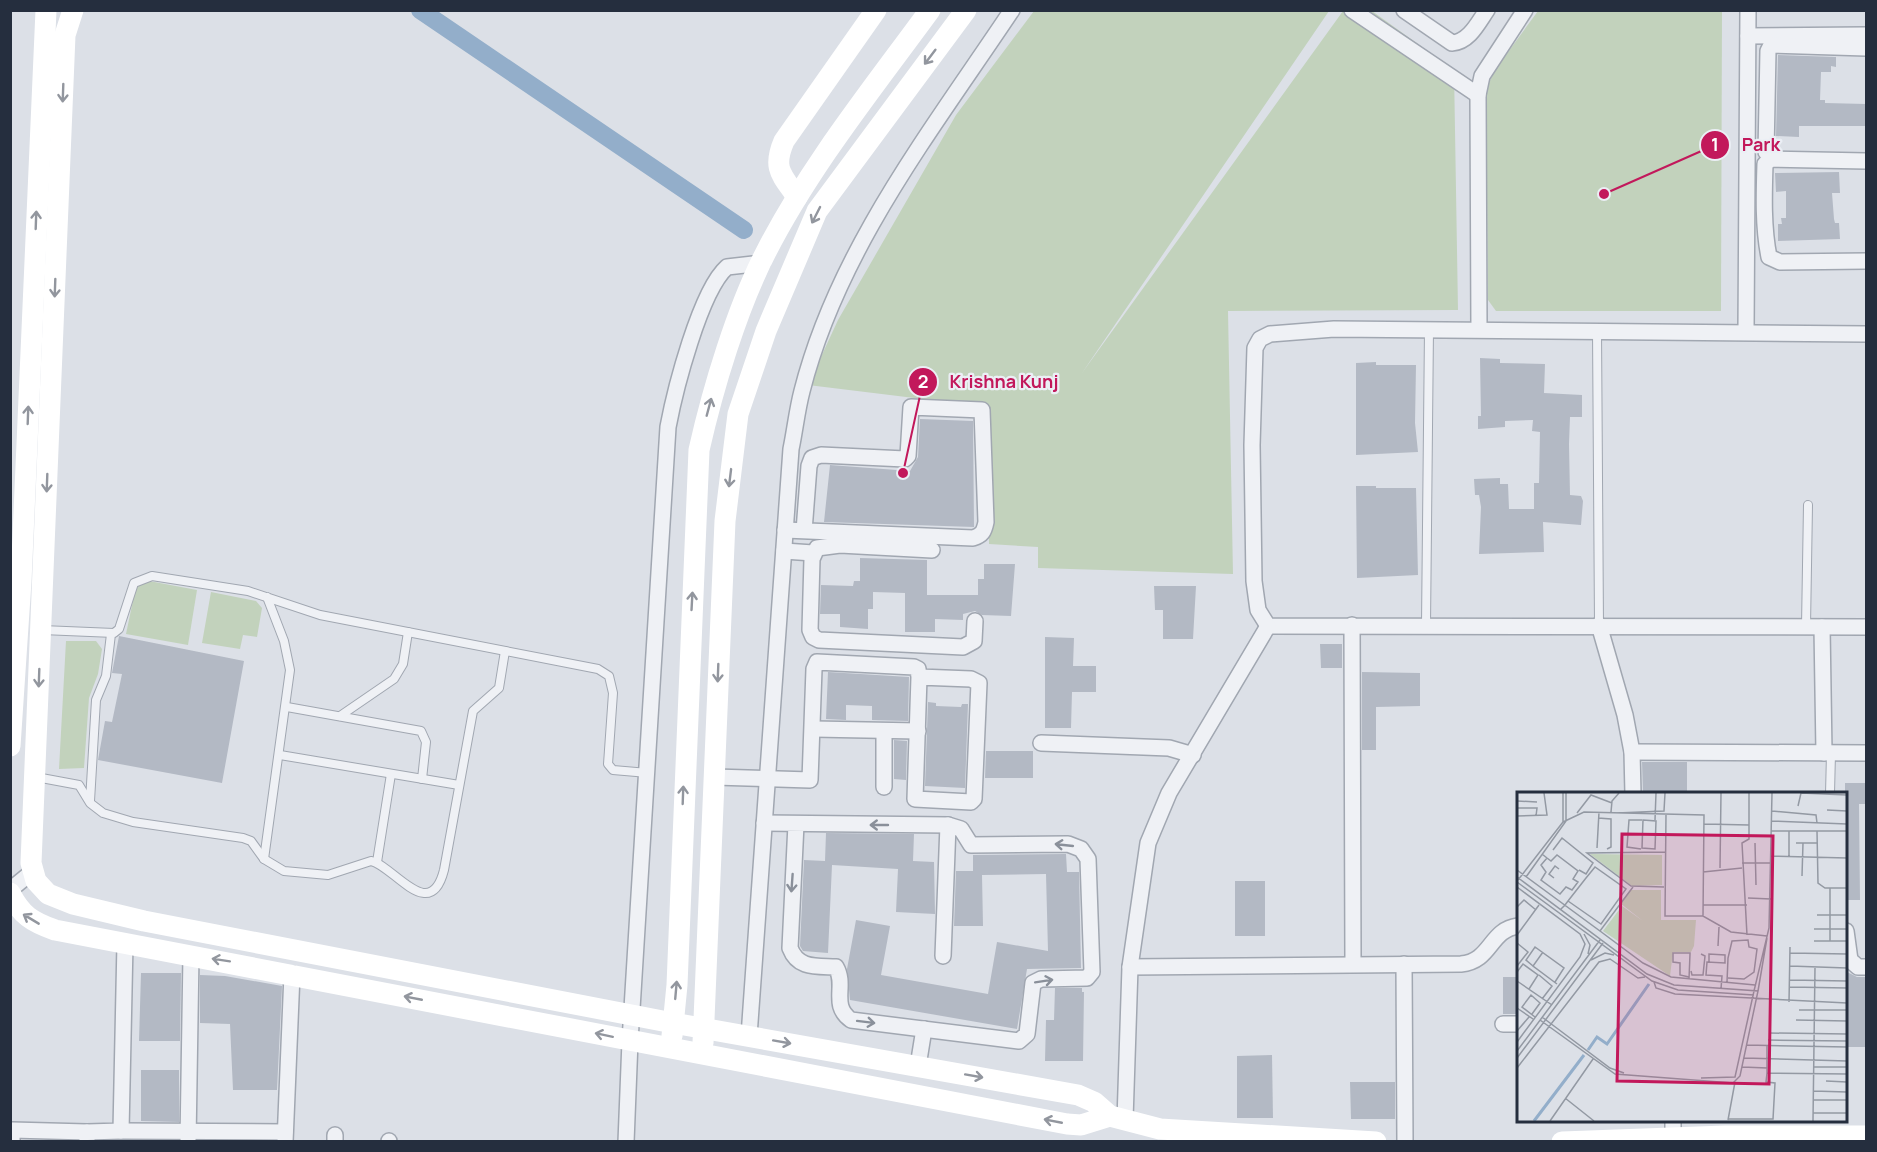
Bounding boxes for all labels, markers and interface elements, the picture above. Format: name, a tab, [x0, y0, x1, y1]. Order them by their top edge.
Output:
one-way arrow	[924, 49, 937, 65]
one-way arrow	[57, 83, 68, 103]
callout: Park	[1700, 127, 1792, 163]
text: 1	[1711, 132, 1719, 156]
text: Park	[1742, 132, 1782, 156]
one-way arrow	[810, 206, 822, 223]
one-way arrow	[30, 210, 41, 230]
one-way arrow	[49, 278, 60, 298]
callout: Krishna Kunj	[908, 364, 1071, 400]
text: 2	[918, 369, 928, 393]
text: Krishna Kunj	[950, 369, 1058, 393]
one-way arrow	[704, 398, 715, 417]
one-way arrow	[22, 405, 33, 425]
one-way arrow	[724, 468, 735, 488]
one-way arrow	[41, 472, 52, 492]
one-way arrow	[686, 591, 697, 611]
one-way arrow	[713, 662, 724, 682]
one-way arrow	[33, 667, 44, 687]
one-way arrow	[678, 786, 689, 806]
inset map	[1517, 792, 1847, 1122]
one-way arrow	[869, 819, 889, 831]
one-way arrow	[1055, 839, 1074, 850]
one-way arrow	[786, 872, 797, 892]
one-way arrow	[23, 913, 40, 925]
one-way arrow	[212, 955, 232, 966]
one-way arrow	[1034, 975, 1053, 986]
one-way arrow	[671, 981, 682, 1001]
one-way arrow	[403, 992, 423, 1003]
one-way arrow	[855, 1017, 875, 1028]
one-way arrow	[595, 1029, 614, 1040]
one-way arrow	[771, 1037, 791, 1048]
one-way arrow	[963, 1071, 983, 1082]
one-way arrow	[1043, 1115, 1063, 1126]

